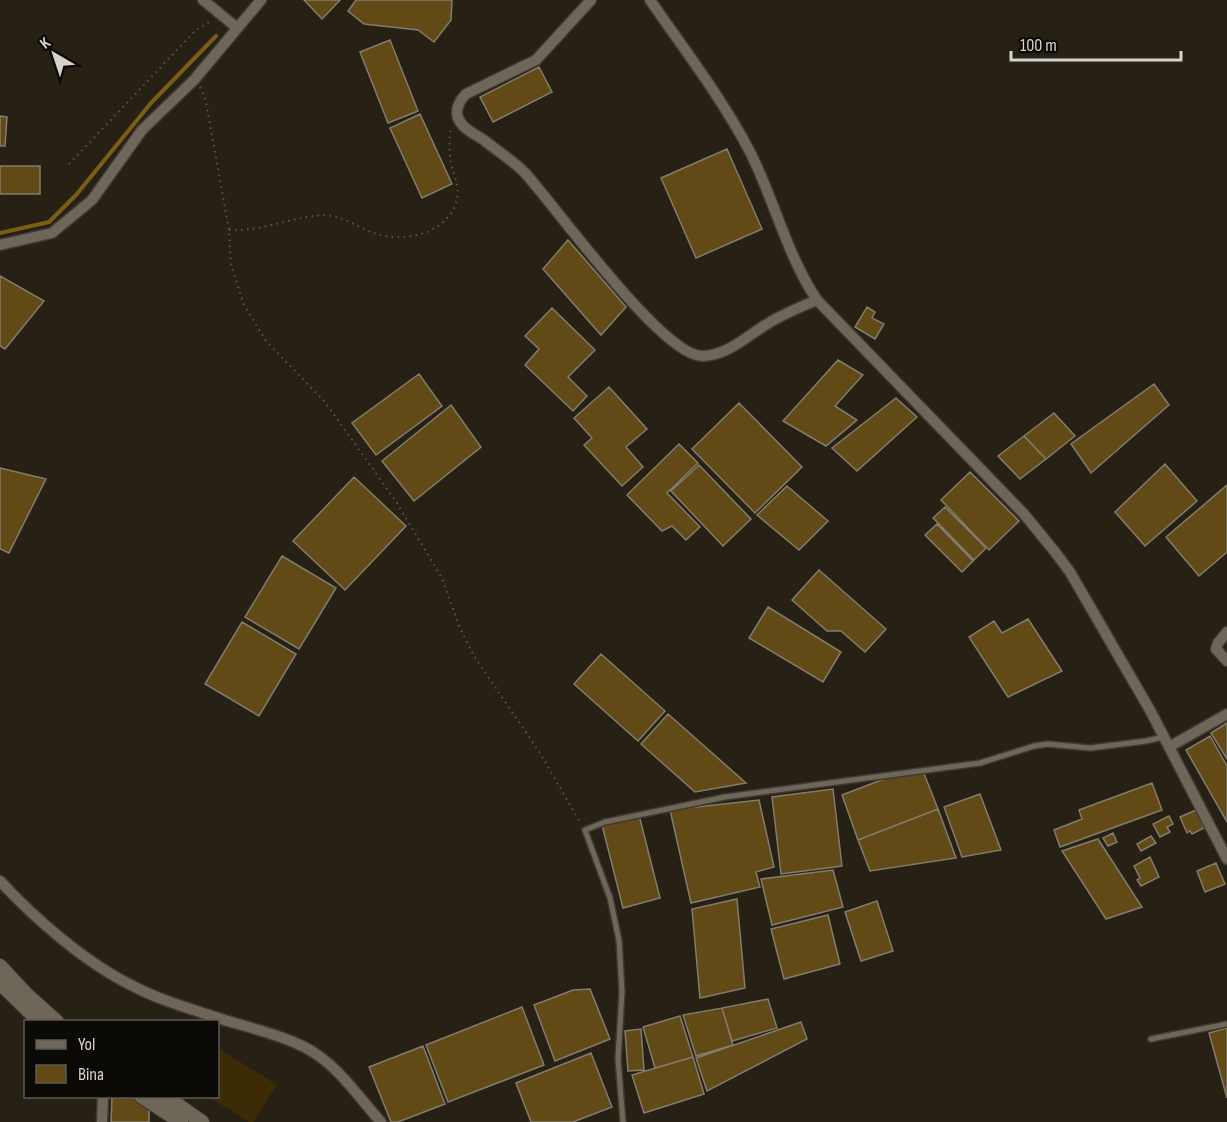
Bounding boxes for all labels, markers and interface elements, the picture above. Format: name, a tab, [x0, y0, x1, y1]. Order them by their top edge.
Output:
north arrow	[24, 24, 84, 84]
scale bar	[1011, 24, 1180, 62]
text: K	[36, 34, 55, 53]
text: 100 m	[1020, 35, 1057, 56]
legend	[24, 1020, 219, 1098]
text: Yol	[78, 1034, 95, 1055]
text: Bina	[78, 1064, 104, 1085]

